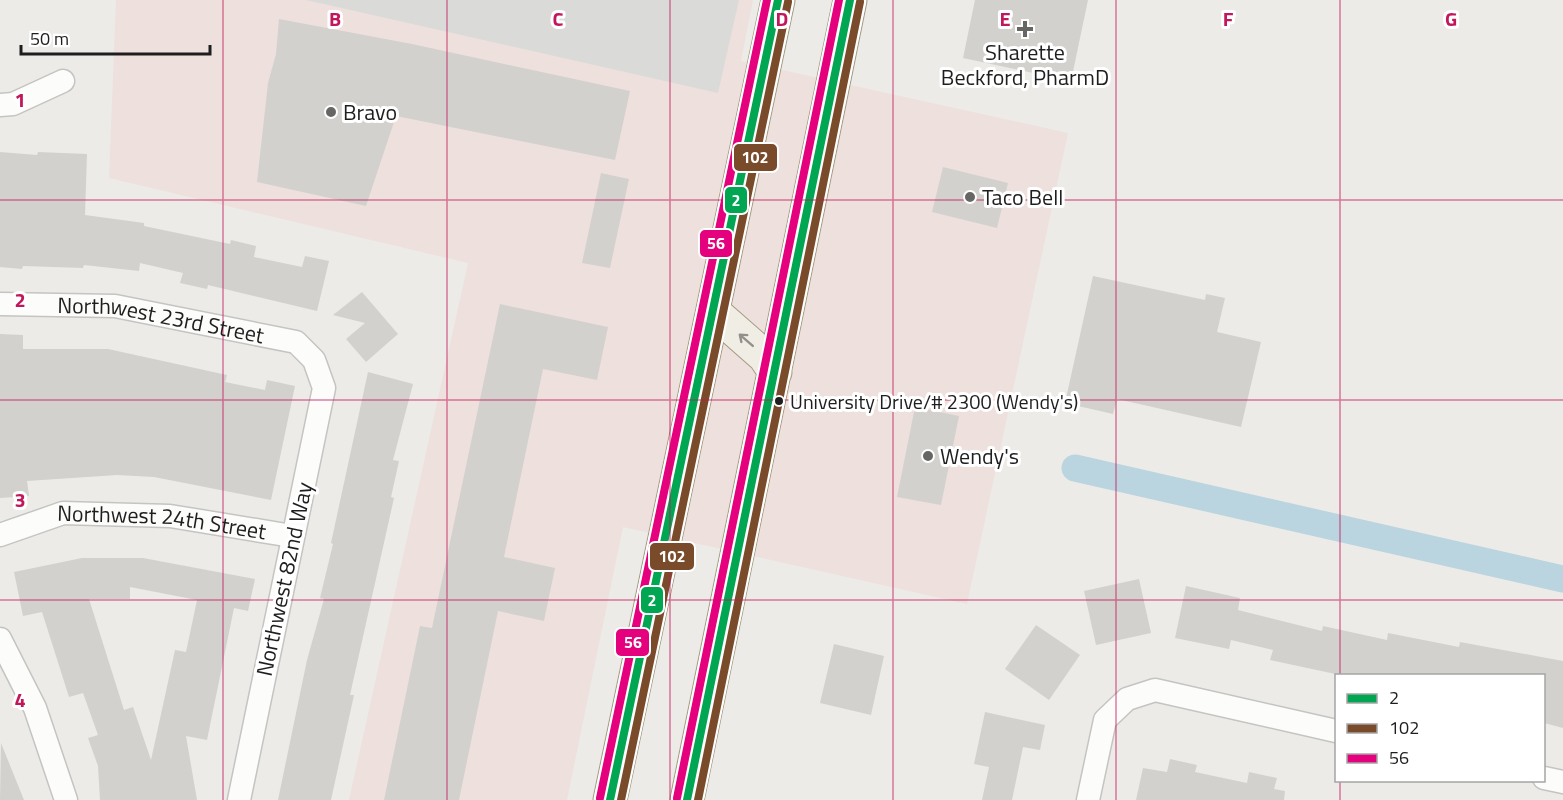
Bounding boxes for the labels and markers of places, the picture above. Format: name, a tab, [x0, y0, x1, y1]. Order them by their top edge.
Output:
marker: Sharette Beckford, PharmD	[1018, 22, 1032, 36]
place label: Sharette Beckford, PharmD	[941, 35, 1109, 94]
place label: Bravo	[343, 95, 397, 129]
marker: Bravo	[324, 105, 338, 119]
place label: Taco Bell	[982, 180, 1063, 214]
marker: Taco Bell	[963, 190, 977, 204]
place label: University Drive/# 2300 (Wendy's)	[790, 386, 1078, 417]
marker: University Drive/# 2300 (Wendy's)	[773, 395, 785, 407]
place label: Wendy's	[940, 439, 1019, 473]
marker: Wendy's	[921, 449, 935, 463]

